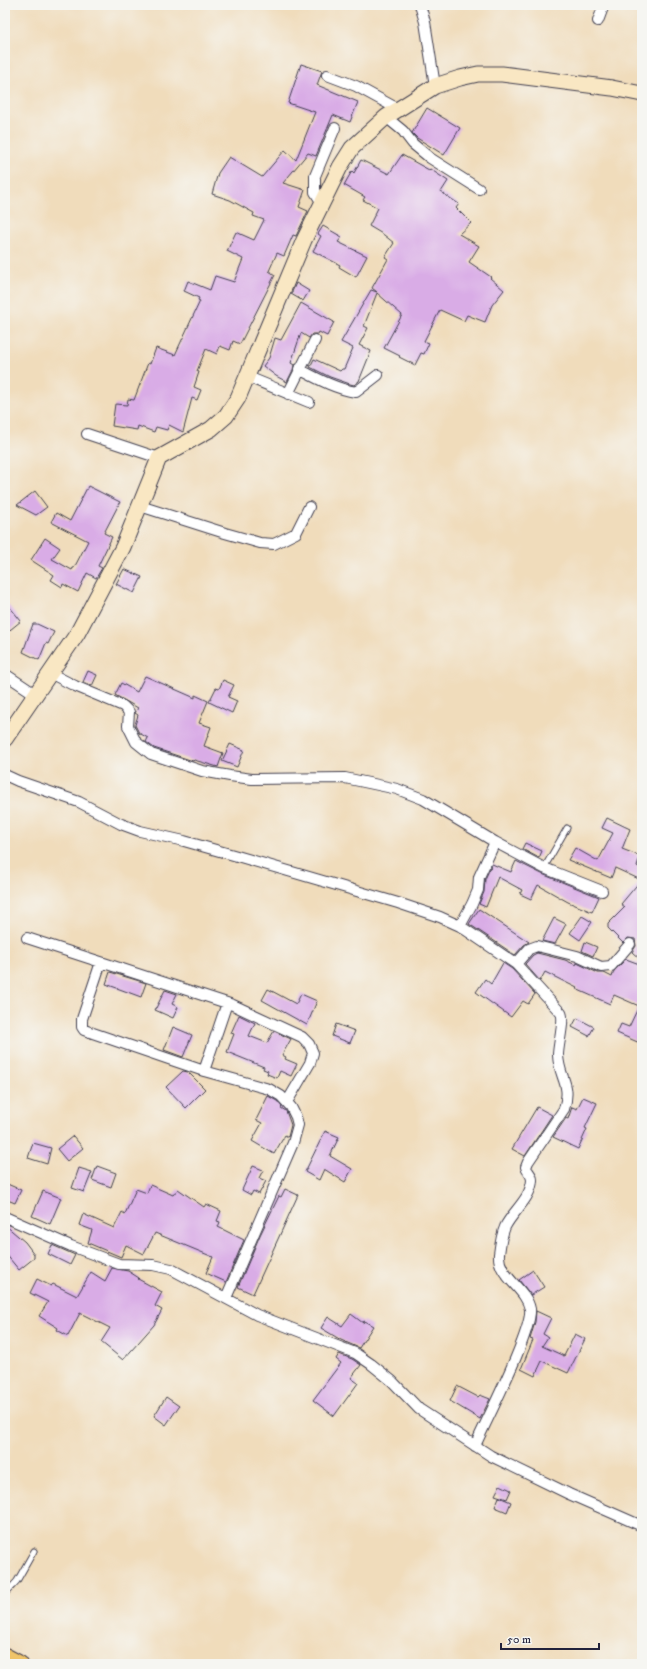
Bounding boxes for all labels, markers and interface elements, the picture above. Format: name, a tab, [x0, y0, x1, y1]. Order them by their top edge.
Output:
scale bar	[501, 1625, 599, 1651]
text: 50 m	[507, 1632, 531, 1647]

